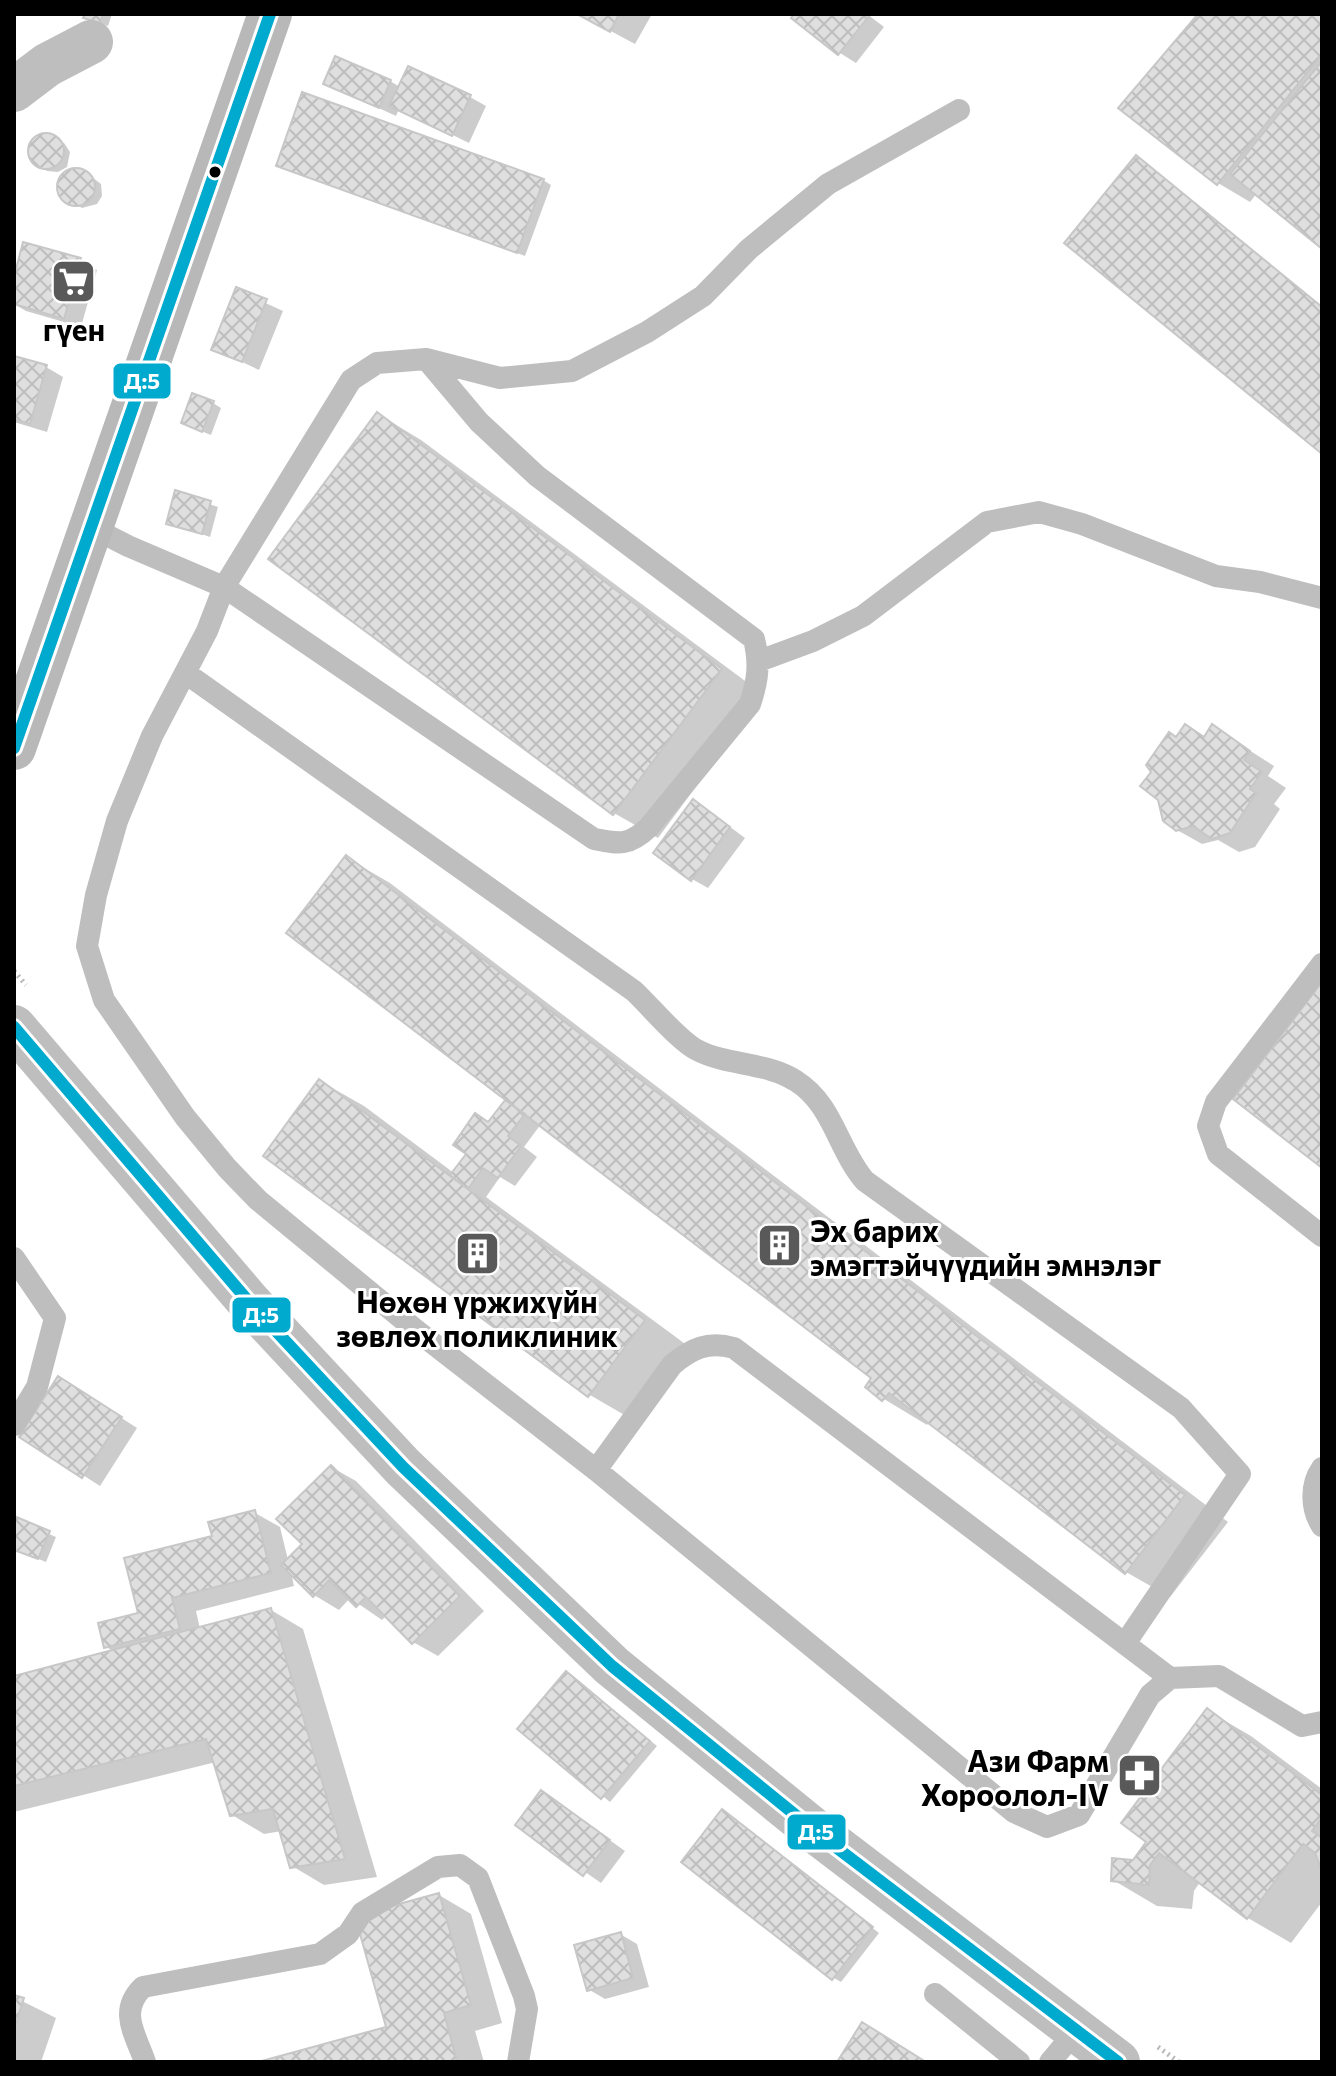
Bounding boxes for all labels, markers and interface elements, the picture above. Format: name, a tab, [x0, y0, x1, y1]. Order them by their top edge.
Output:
unlabelled marker	[207, 164, 223, 180]
supermarket icon: гүен	[50, 258, 98, 306]
place label: гүен	[43, 310, 105, 347]
line badge: Д:5	[112, 362, 172, 400]
text: Д:5	[124, 367, 160, 394]
place label: Эх барих эмэгтэйчүүдийн эмнэлэг	[810, 1211, 1161, 1282]
building icon: Эх барих эмэгтэйчүүдийн эмнэлэг	[755, 1222, 803, 1270]
building icon: Нөхөн үржихүйн зөвлөх поликлиник	[453, 1230, 501, 1278]
place label: Нөхөн үржихүйн зөвлөх поликлиник	[336, 1282, 618, 1353]
line badge: Д:5	[231, 1296, 292, 1334]
text: Д:5	[243, 1301, 279, 1328]
place label: Ази Фарм Хороолол-IV	[921, 1741, 1109, 1812]
pharmacy icon: Ази Фарм Хороолол-IV	[1116, 1752, 1164, 1800]
line badge: Д:5	[786, 1813, 847, 1851]
text: Д:5	[798, 1818, 834, 1845]

